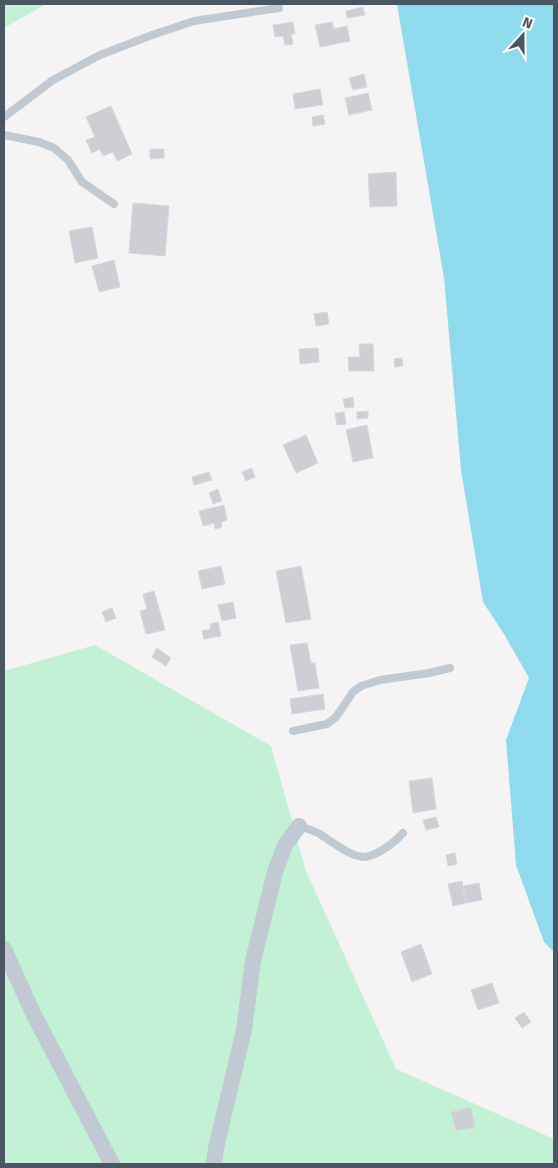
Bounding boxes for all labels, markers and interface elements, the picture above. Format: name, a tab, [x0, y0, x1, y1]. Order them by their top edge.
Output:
north arrow	[498, 10, 548, 60]
text: N	[520, 14, 535, 33]

